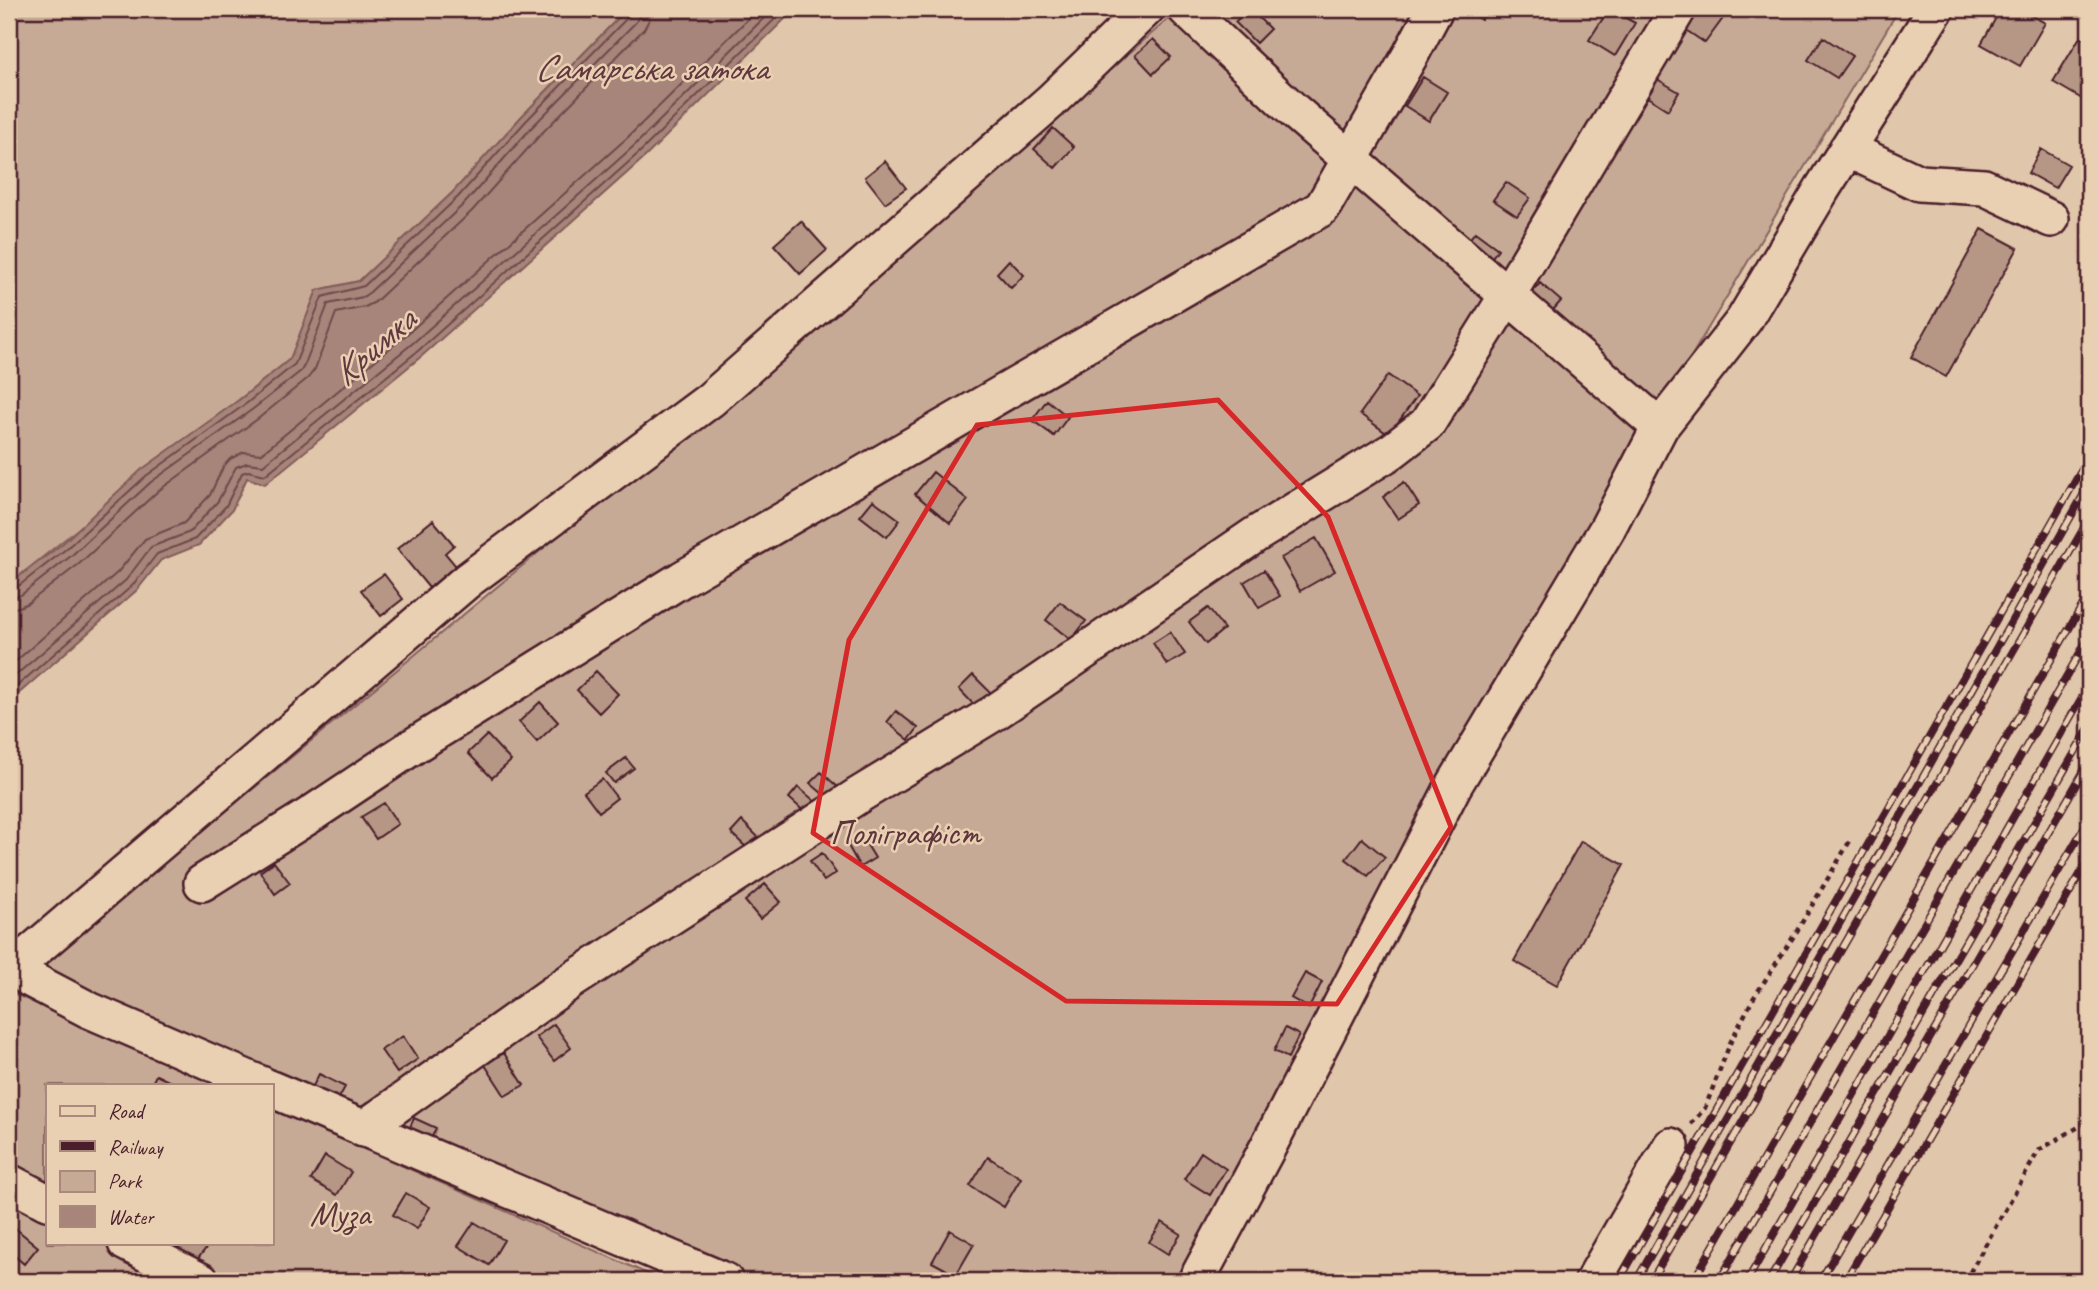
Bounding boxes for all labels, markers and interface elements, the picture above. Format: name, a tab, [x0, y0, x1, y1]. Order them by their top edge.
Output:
water label: Самарська затока	[535, 44, 771, 91]
water label: Кримка	[322, 295, 427, 396]
park label: Поліграфіст	[830, 810, 983, 855]
legend	[46, 1084, 273, 1244]
text: Road	[108, 1098, 147, 1124]
text: Railway	[108, 1134, 164, 1160]
text: Park	[108, 1168, 143, 1194]
park label: Муза	[310, 1191, 372, 1236]
text: Water	[108, 1204, 155, 1230]

